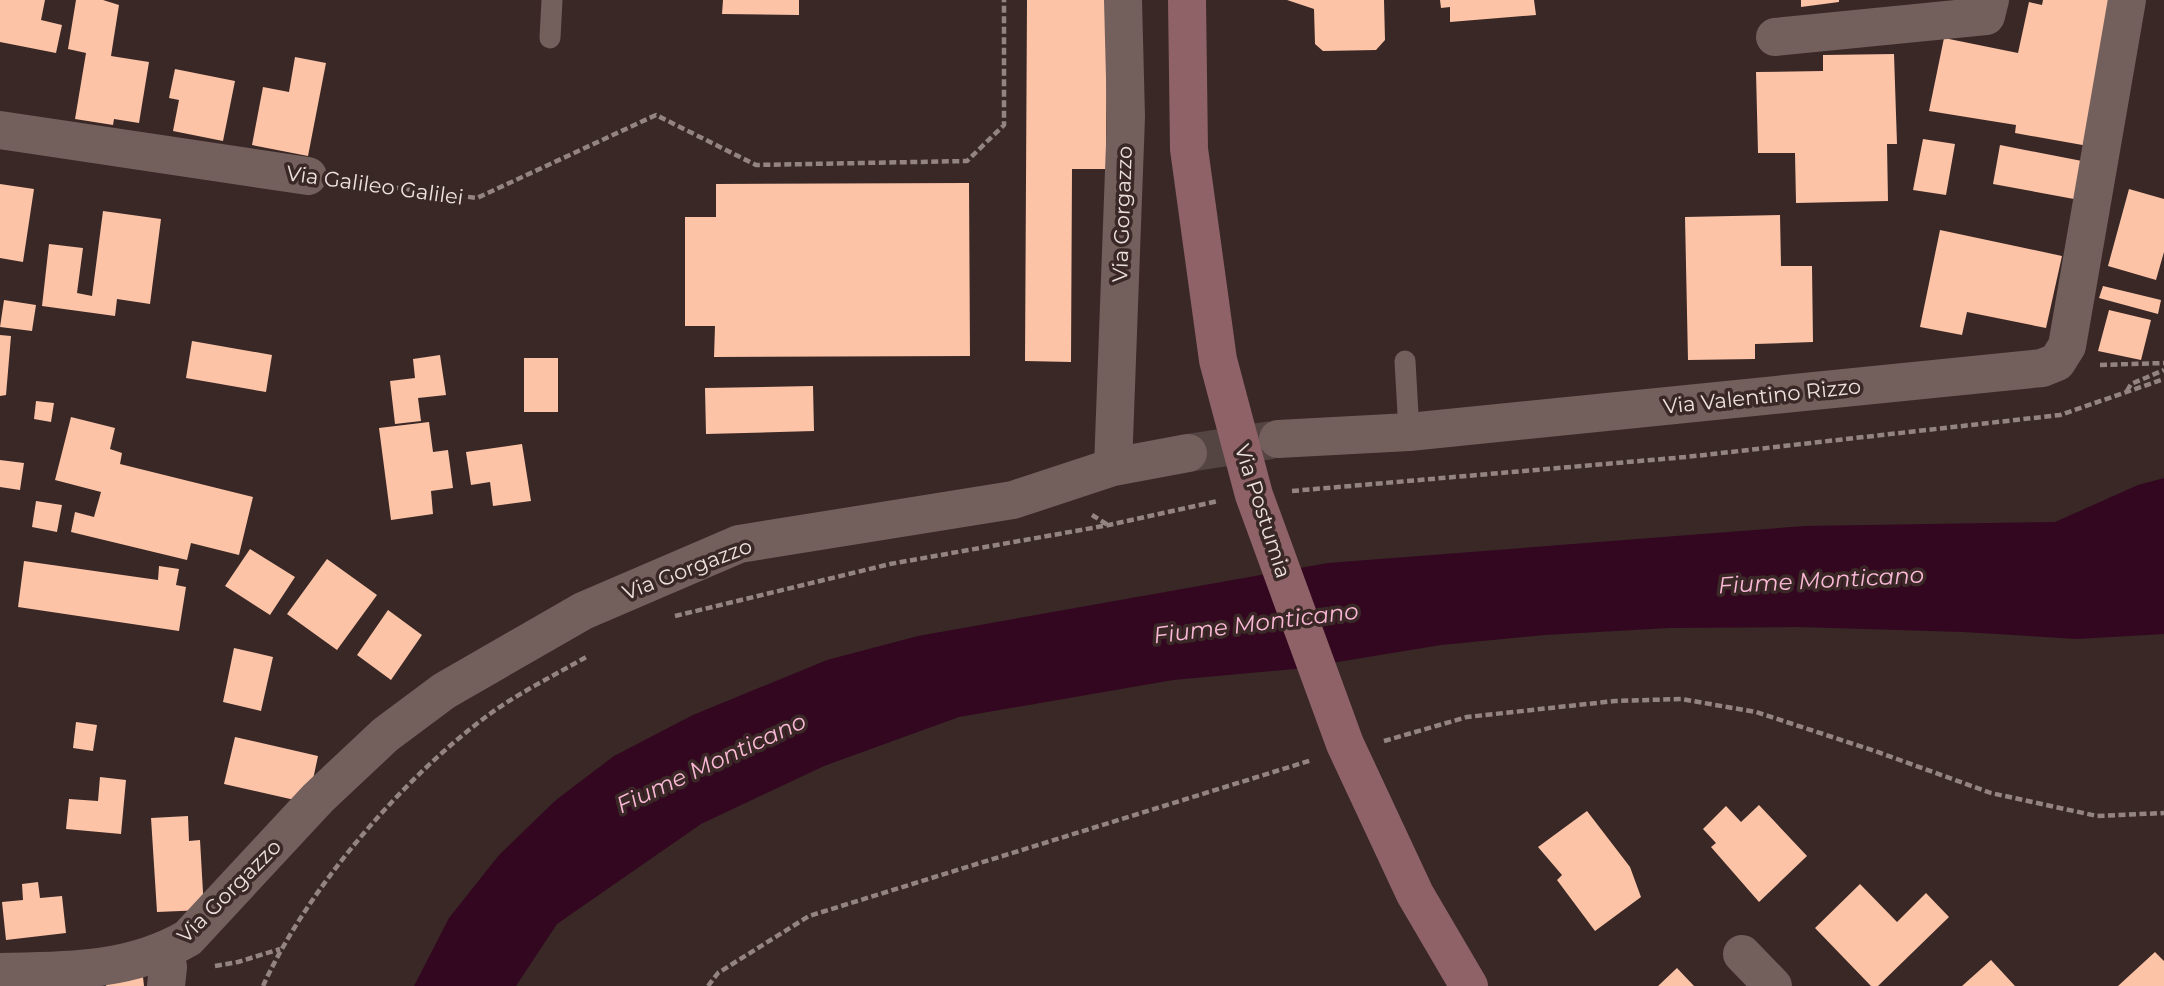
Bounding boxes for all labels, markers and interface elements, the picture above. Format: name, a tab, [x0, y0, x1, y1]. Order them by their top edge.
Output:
street label: Via Gorgazzo	[1107, 145, 1137, 283]
street label: Via Galileo Galilei	[285, 160, 465, 210]
street label: Via Valentino Rizzo	[1662, 373, 1862, 419]
street label: Via Postumia	[1230, 441, 1296, 581]
street label: Via Gorgazzo	[619, 533, 755, 605]
water label: Fiume Monticano	[1717, 561, 1925, 599]
water label: Fiume Monticano	[1152, 597, 1360, 649]
water label: Fiume Monticano	[612, 707, 810, 819]
street label: Via Gorgazzo	[172, 834, 286, 948]

